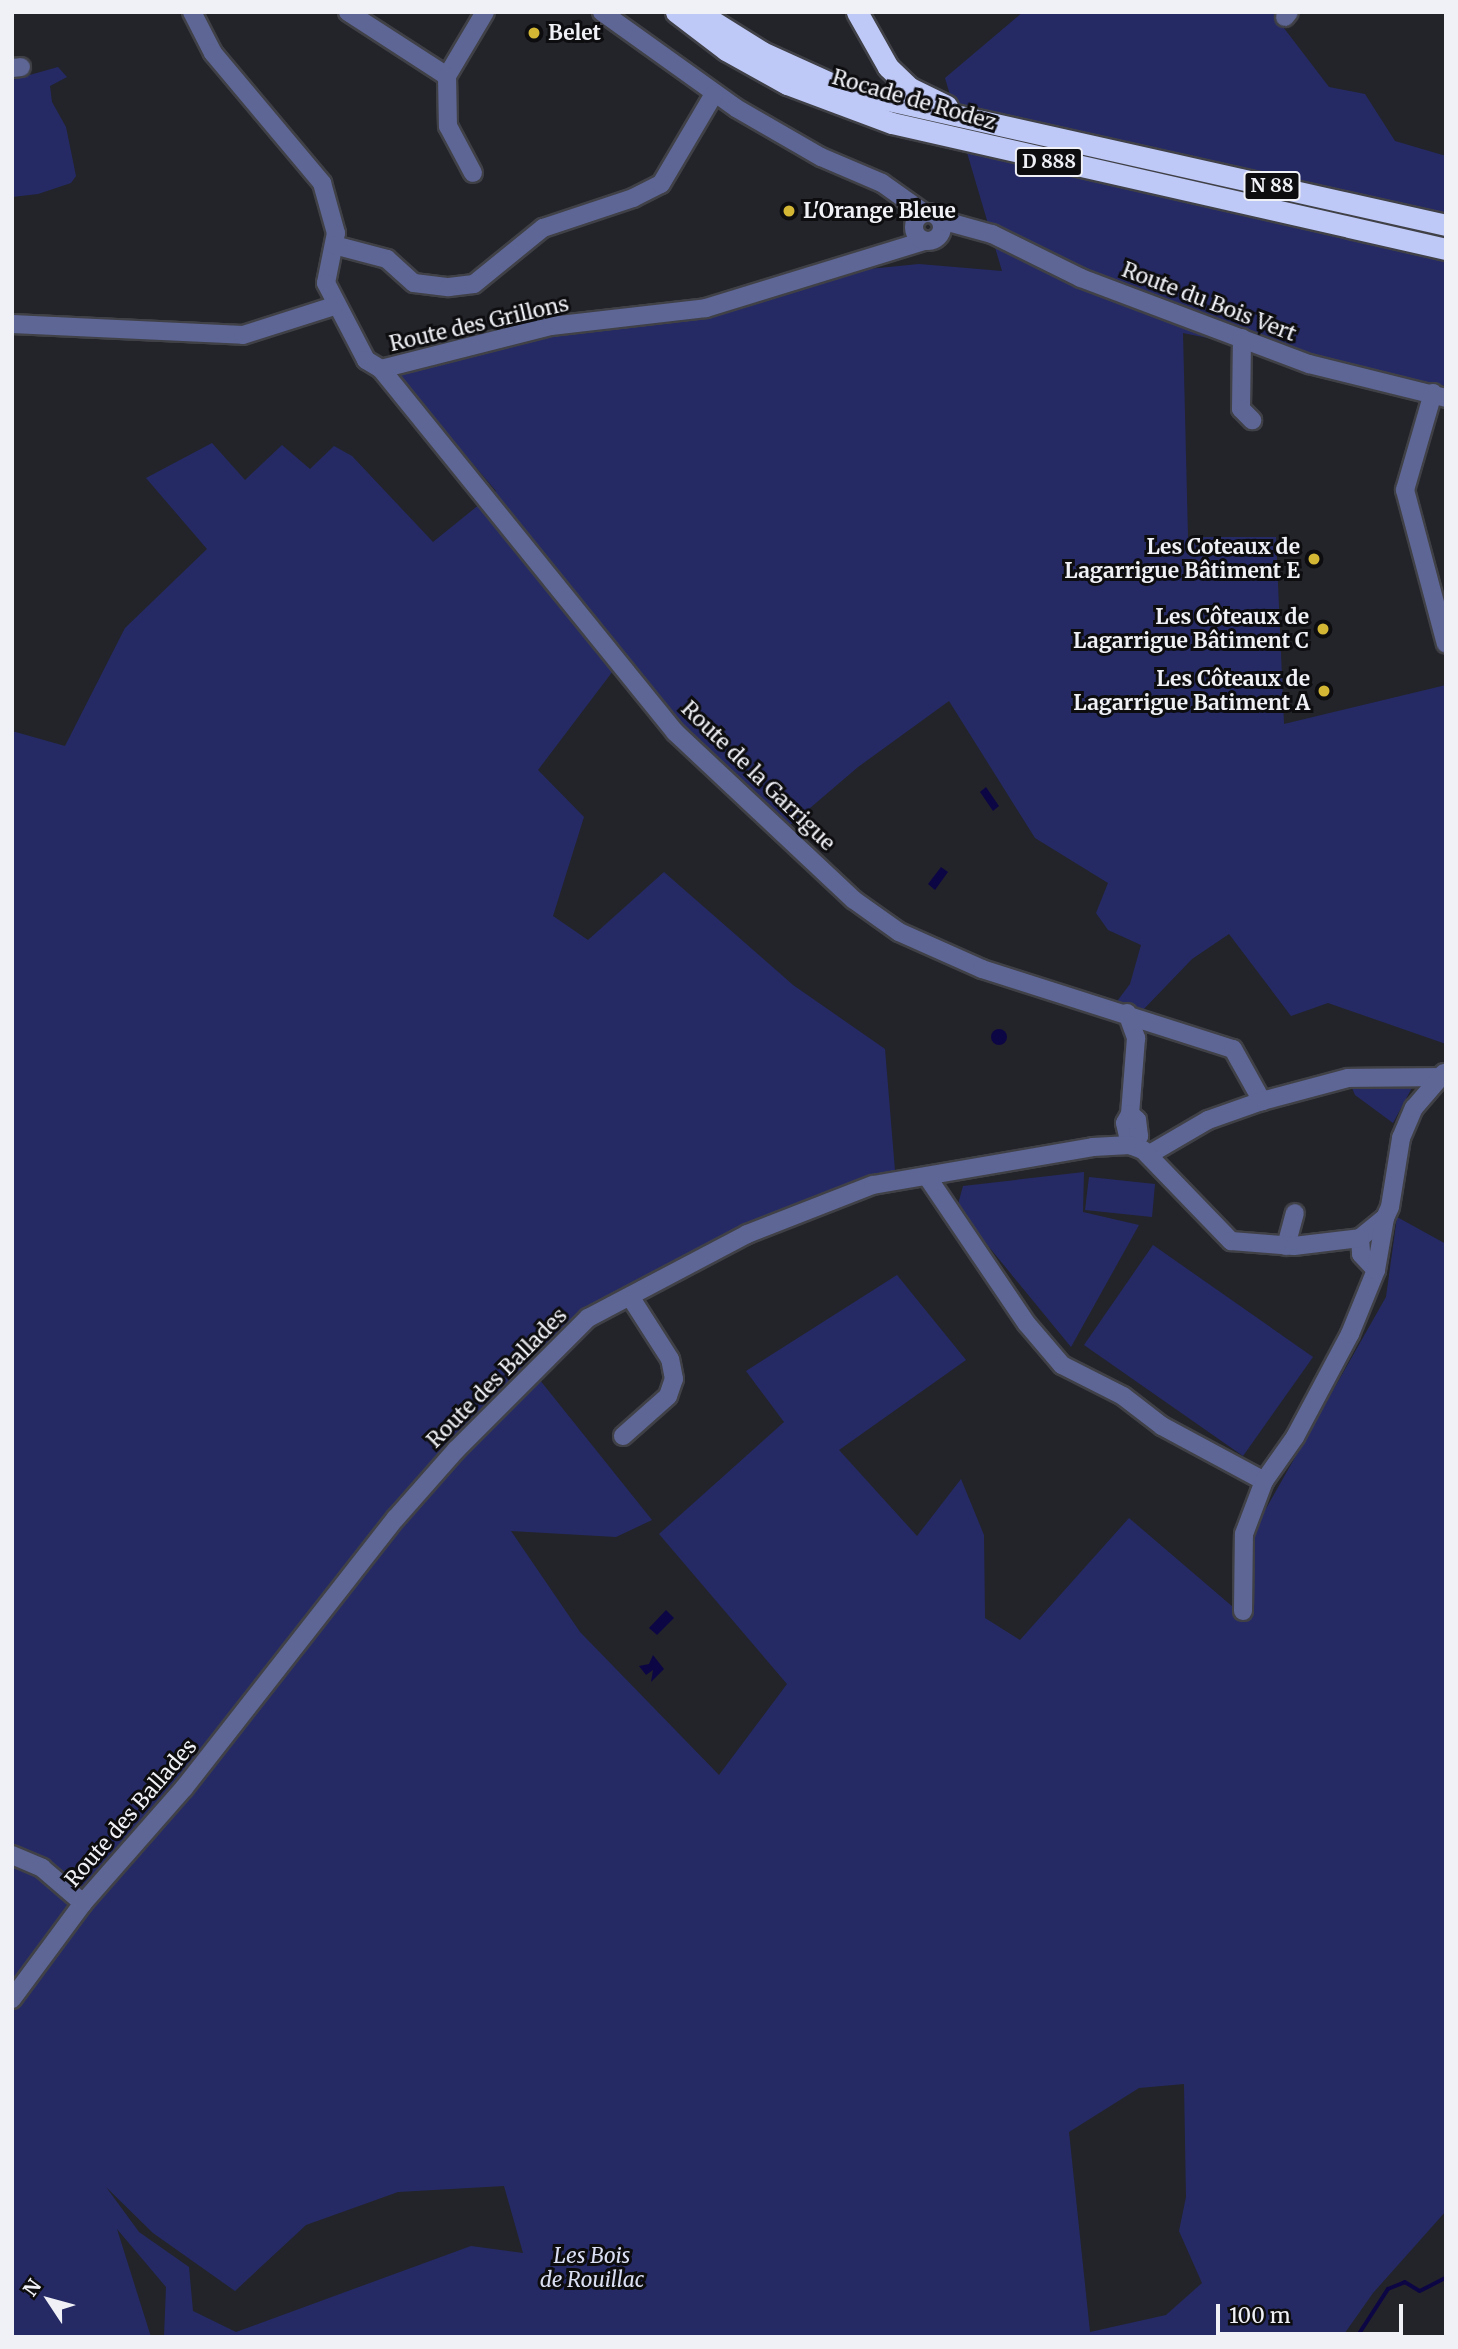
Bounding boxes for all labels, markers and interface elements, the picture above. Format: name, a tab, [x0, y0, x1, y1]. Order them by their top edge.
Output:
place label: Belet	[548, 20, 601, 46]
marker: Belet	[526, 25, 542, 41]
street label: Rocade de Rodez	[829, 65, 999, 135]
road number: D 888	[1014, 146, 1084, 178]
road number: N 88	[1242, 170, 1302, 202]
place label: L'Orange Bleue	[803, 198, 956, 224]
marker: L'Orange Bleue	[781, 203, 797, 219]
street label: Route du Bois Vert	[1118, 257, 1300, 347]
street label: Route des Grillons	[387, 291, 571, 357]
place label: Les Coteaux de Lagarrigue Bâtiment E	[1064, 534, 1300, 584]
marker: Les Coteaux de Lagarrigue Bâtiment E	[1306, 551, 1322, 567]
place label: Les Côteaux de Lagarrigue Bâtiment C	[1073, 604, 1309, 654]
marker: Les Côteaux de Lagarrigue Bâtiment C	[1315, 621, 1331, 637]
place label: Les Côteaux de Lagarrigue Batiment A	[1073, 666, 1310, 716]
marker: Les Côteaux de Lagarrigue Batiment A	[1316, 683, 1332, 699]
street label: Route de la Garrigue	[676, 696, 840, 856]
street label: Route des Ballades	[422, 1303, 572, 1453]
street label: Route des Ballades	[60, 1734, 202, 1892]
park label: Les Bois de Rouillac	[540, 2243, 644, 2293]
north arrow	[14, 2265, 84, 2335]
text: N	[18, 2275, 46, 2301]
scale bar	[1220, 2290, 1407, 2334]
text: 100 m	[1229, 2302, 1291, 2329]

